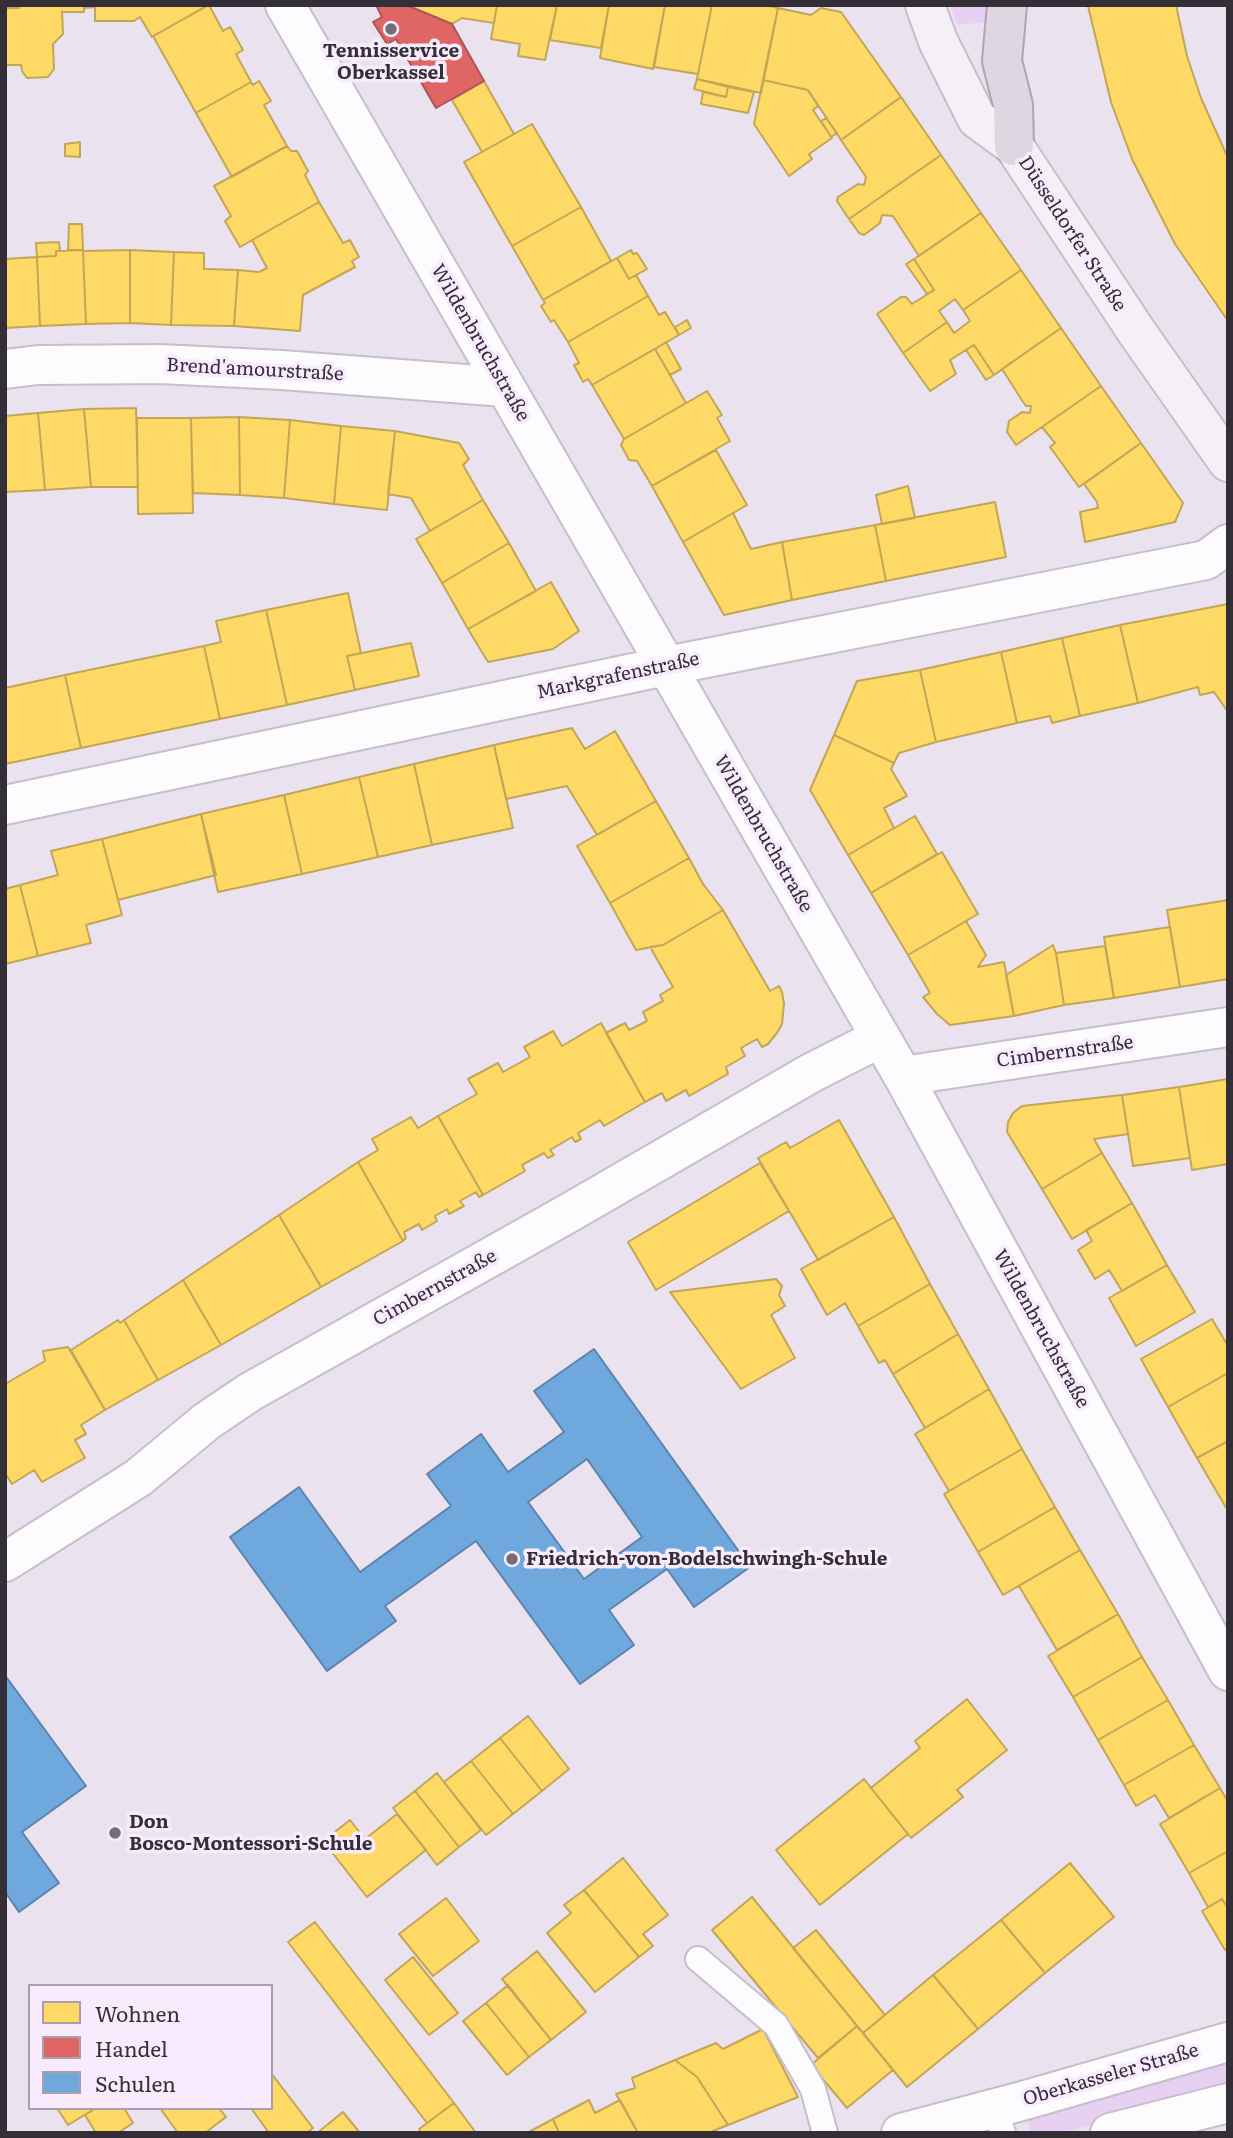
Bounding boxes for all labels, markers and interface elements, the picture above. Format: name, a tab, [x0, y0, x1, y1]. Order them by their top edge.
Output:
marker: Tennisservice Oberkassel	[383, 21, 399, 37]
place label: Tennisservice Oberkassel	[323, 40, 459, 84]
street label: Düsseldorfer Straße	[1013, 152, 1131, 316]
street label: Wildenbruchstraße	[426, 260, 534, 426]
street label: Brend'amourstraße	[166, 354, 344, 386]
street label: Markgrafenstraße	[535, 648, 701, 704]
street label: Wildenbruchstraße	[709, 751, 817, 917]
street label: Cimbernstraße	[995, 1031, 1135, 1073]
street label: Cimbernstraße	[369, 1245, 501, 1331]
street label: Wildenbruchstraße	[988, 1246, 1094, 1412]
place label: Friedrich-von-Bodelschwingh-Schule	[526, 1548, 887, 1570]
marker: Friedrich-von-Bodelschwingh-Schule	[504, 1551, 520, 1567]
place label: Don Bosco-Montessori-Schule	[129, 1811, 373, 1855]
marker: Don Bosco-Montessori-Schule	[107, 1825, 123, 1841]
legend	[28, 1984, 273, 2110]
text: Wohnen	[95, 1997, 180, 2028]
text: Handel	[95, 2032, 168, 2063]
street label: Oberkasseler Straße	[1021, 2039, 1201, 2111]
text: Schulen	[95, 2067, 176, 2098]

